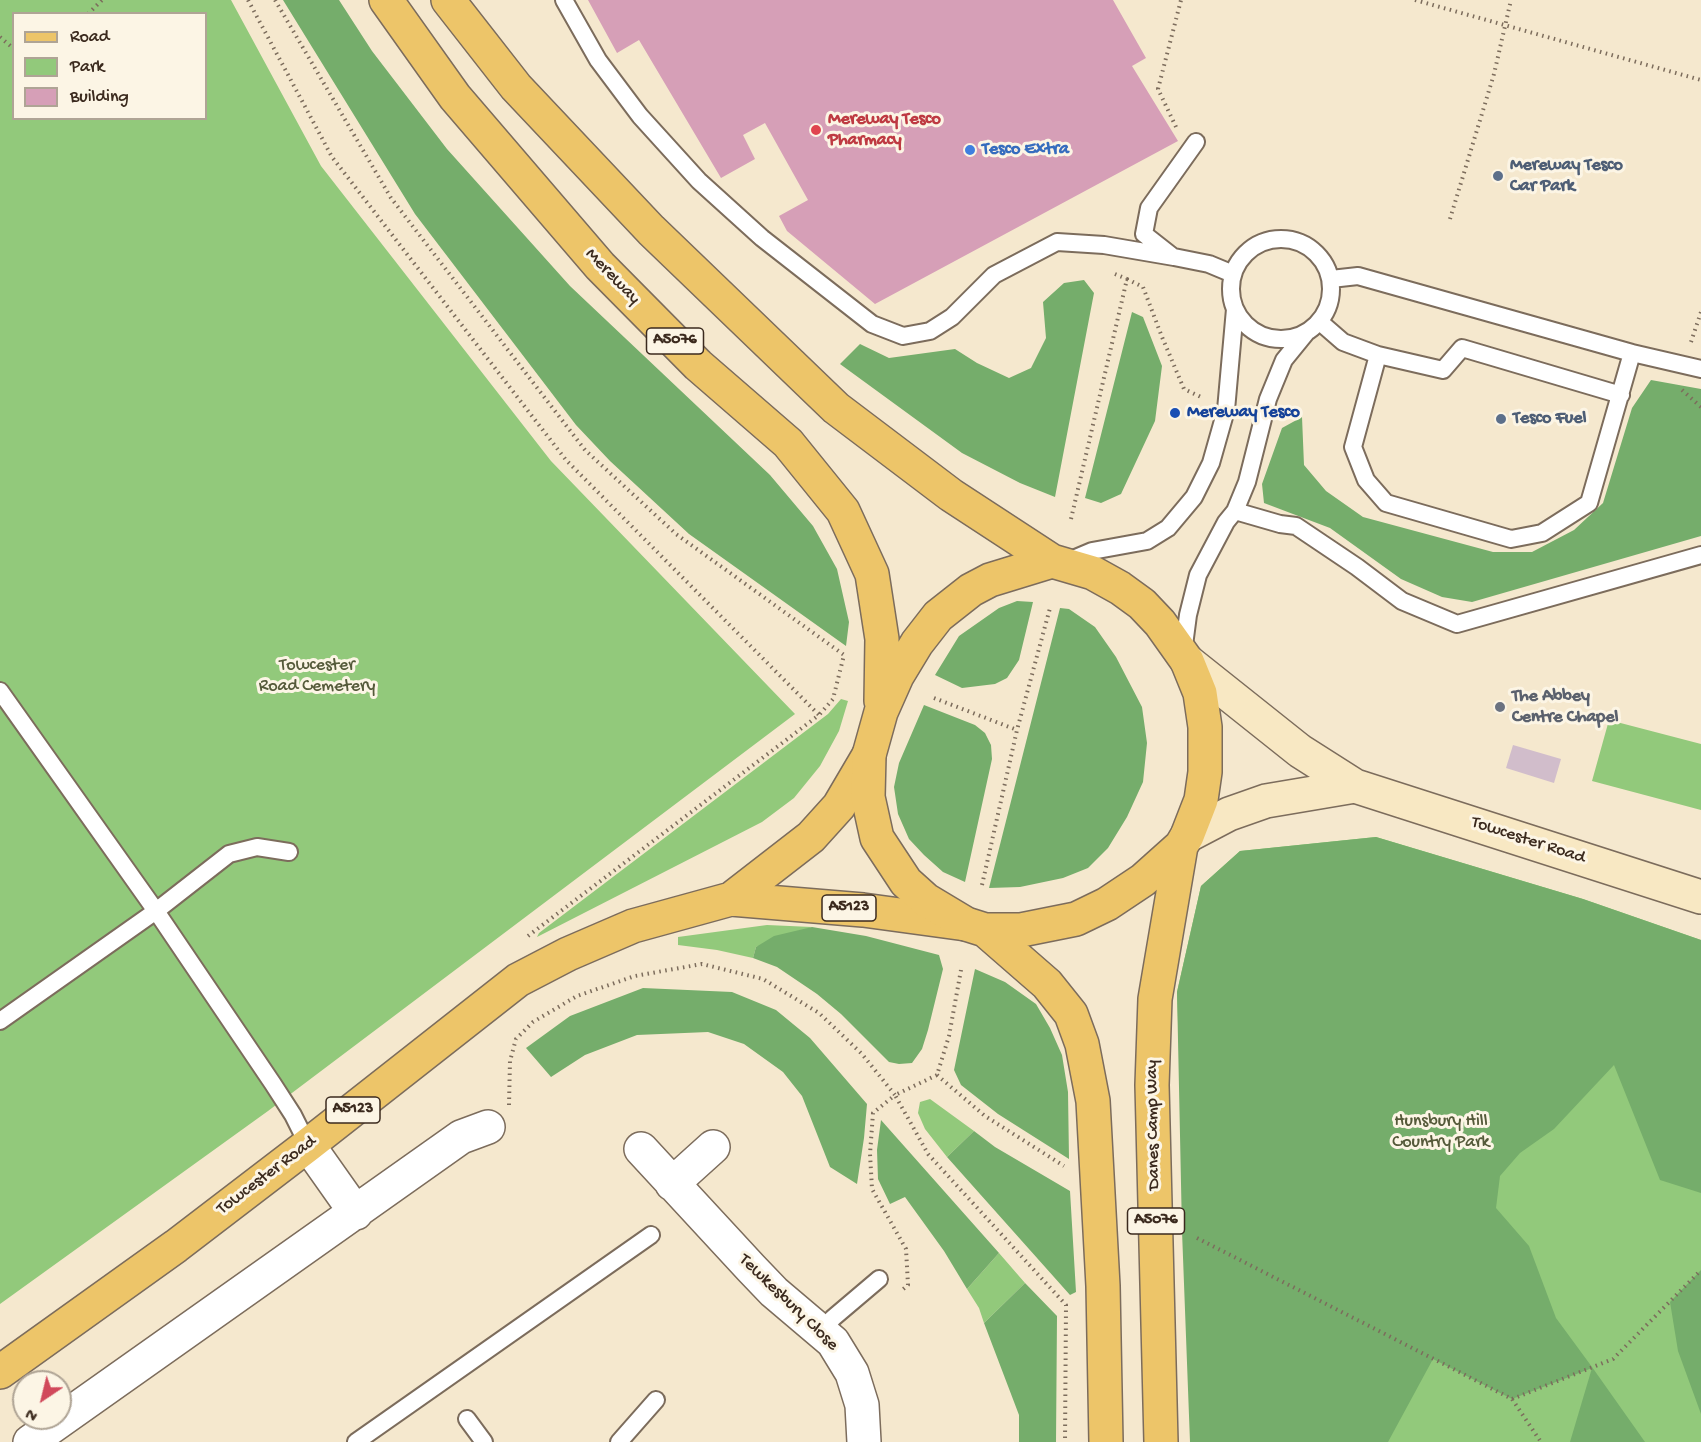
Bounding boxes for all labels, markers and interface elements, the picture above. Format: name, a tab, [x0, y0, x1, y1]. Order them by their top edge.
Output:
legend	[12, 12, 207, 120]
text: Road	[70, 27, 109, 48]
text: Park	[70, 57, 104, 78]
text: Building	[70, 87, 129, 108]
place label: Mereway Tesco Pharmacy	[828, 109, 941, 152]
marker: Mereway Tesco Pharmacy	[809, 123, 823, 137]
place label: Tesco Extra	[982, 139, 1069, 161]
marker: Tesco Extra	[963, 143, 977, 157]
place label: Mereway Tesco Car Park	[1510, 155, 1623, 198]
marker: Mereway Tesco Car Park	[1491, 169, 1505, 183]
street label: Mereway	[580, 244, 644, 310]
road number: A5076	[646, 328, 704, 354]
place label: Mereway Tesco	[1187, 402, 1300, 424]
marker: Mereway Tesco	[1168, 406, 1182, 420]
place label: Tesco Fuel	[1513, 408, 1586, 430]
marker: Tesco Fuel	[1494, 412, 1508, 426]
park label: Towcester Road Cemetery	[259, 655, 375, 698]
place label: The Abbey Centre Chapel	[1512, 686, 1618, 728]
marker: The Abbey Centre Chapel	[1493, 700, 1507, 714]
street label: Towcester Road	[1468, 812, 1588, 870]
road number: A5123	[822, 895, 876, 921]
street label: Danes Camp Way	[1142, 1060, 1166, 1190]
road number: A5123	[326, 1097, 380, 1123]
park label: Hunsbury Hill Country Park	[1392, 1111, 1490, 1154]
street label: Towcester Road	[213, 1132, 321, 1220]
road number: A5076	[1128, 1208, 1184, 1234]
street label: Tewkesbury Close	[734, 1250, 842, 1356]
north arrow	[12, 1370, 72, 1430]
text: N	[23, 1403, 42, 1424]

